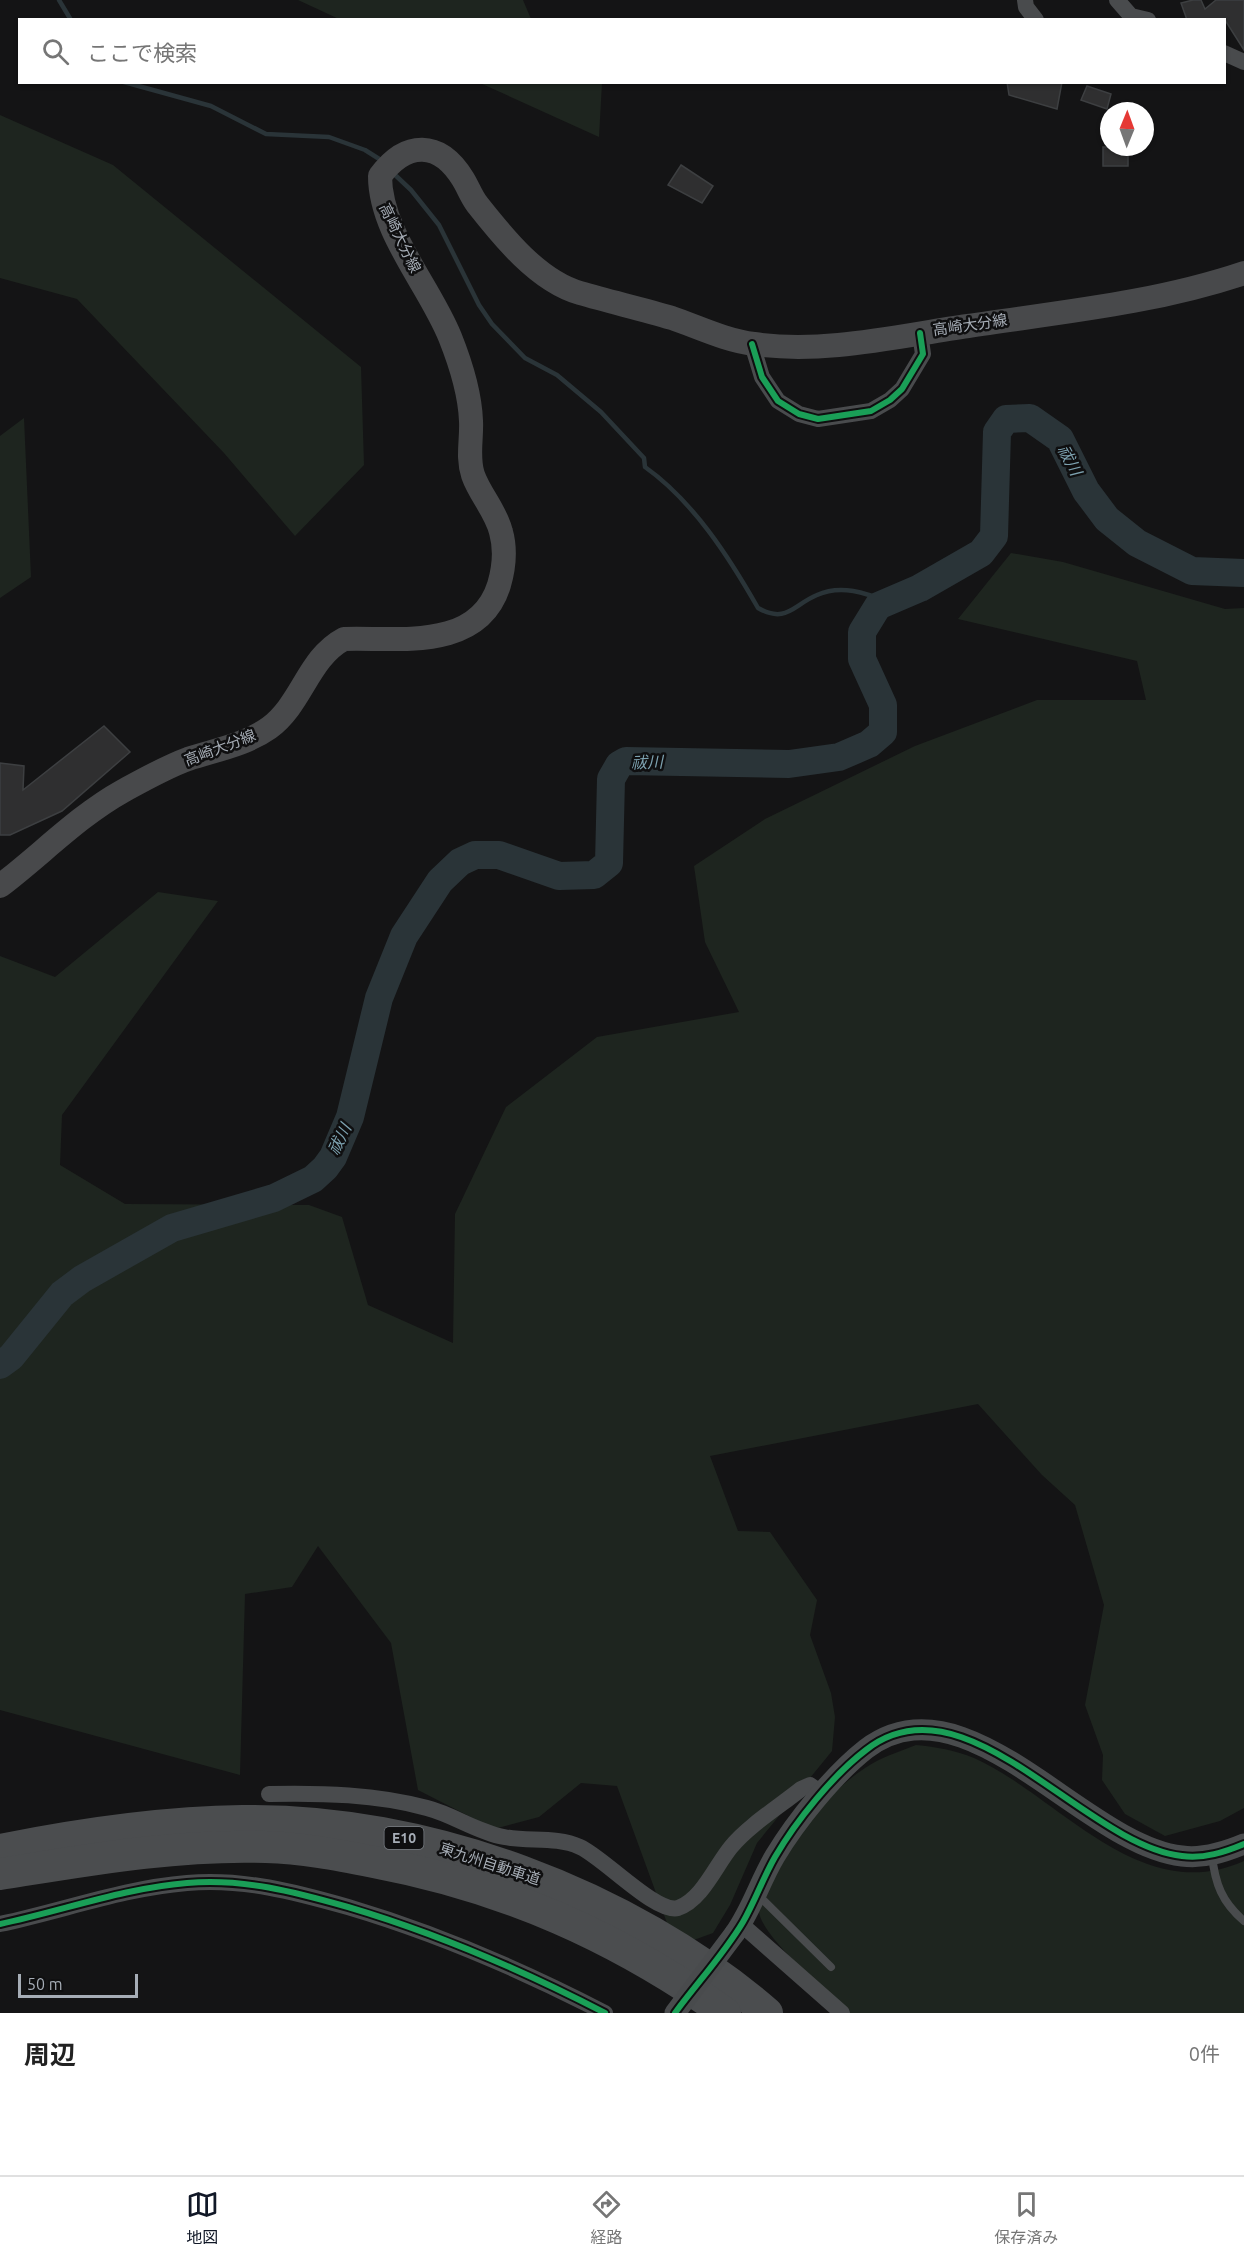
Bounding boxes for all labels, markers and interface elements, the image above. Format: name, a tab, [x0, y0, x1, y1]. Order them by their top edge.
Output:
search box	[18, 18, 1226, 84]
icon: search	[39, 35, 72, 68]
text: ここで検索	[87, 40, 197, 65]
north arrow	[1100, 102, 1154, 156]
street label: 高崎大分線	[376, 200, 425, 275]
street label: 高崎大分線	[932, 311, 1008, 338]
water label: 祓川	[1055, 442, 1086, 480]
street label: 高崎大分線	[182, 726, 258, 769]
water label: 祓川	[631, 752, 665, 772]
water label: 祓川	[324, 1119, 355, 1157]
road number: E10	[384, 1827, 424, 1849]
street label: 東九州自動車道	[438, 1839, 543, 1888]
scale bar	[18, 1971, 138, 1998]
text: 50 m	[27, 1975, 63, 1993]
text: 周辺	[24, 2040, 76, 2069]
text: 0件	[1189, 2042, 1220, 2065]
tab: 地図	[186, 2188, 219, 2248]
tab: 経路	[590, 2188, 623, 2248]
tab: 保存済み	[994, 2188, 1058, 2248]

